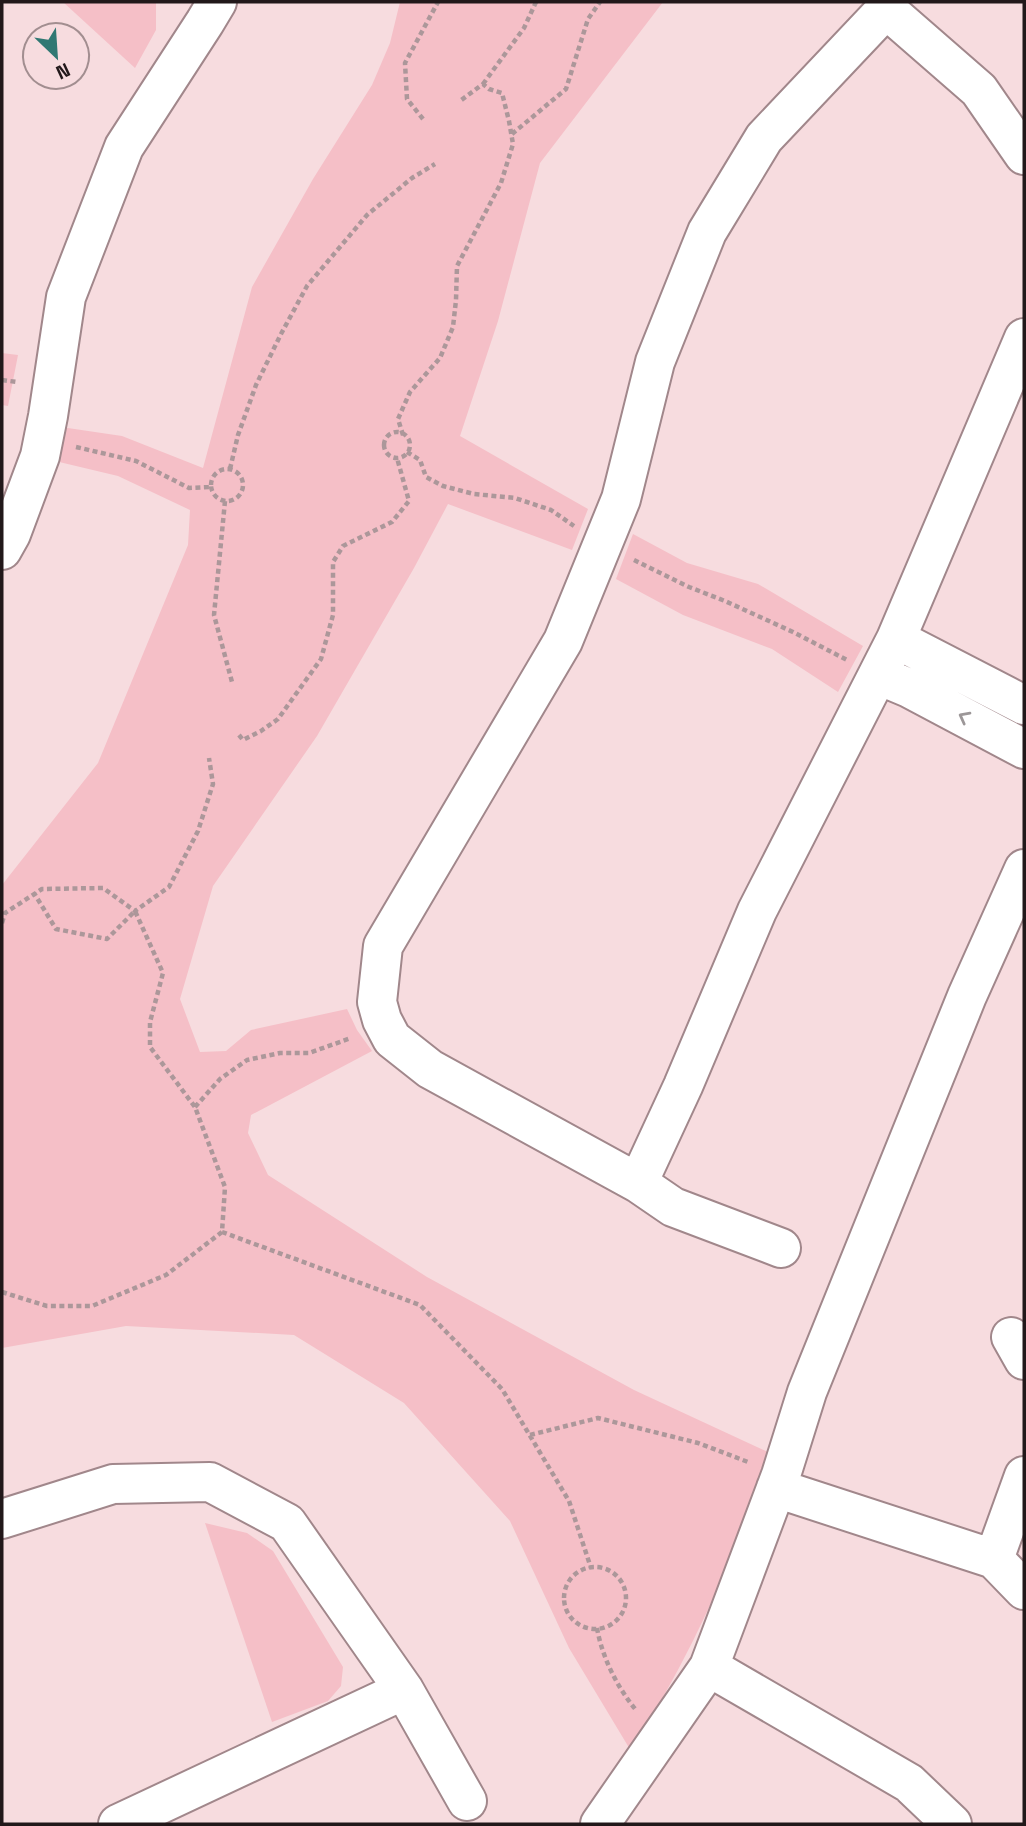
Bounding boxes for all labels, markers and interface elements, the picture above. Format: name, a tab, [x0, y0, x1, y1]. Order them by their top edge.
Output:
north arrow	[21, 21, 91, 91]
text: N	[52, 57, 74, 85]
one-way arrow	[959, 712, 971, 725]

